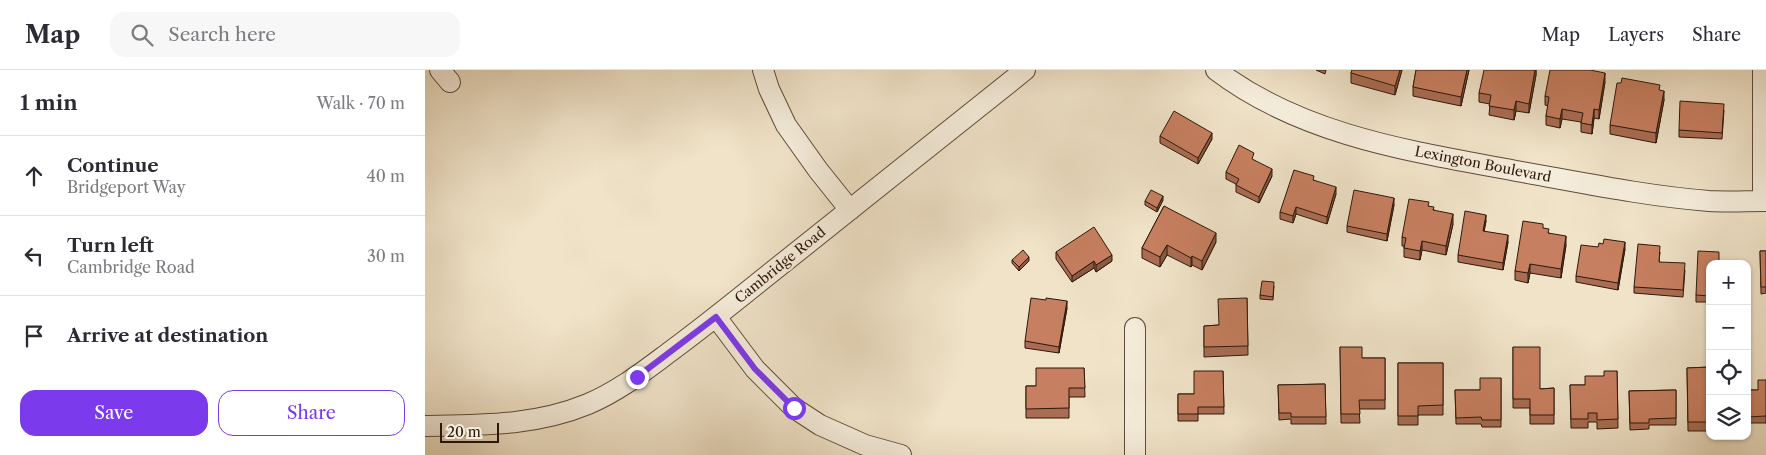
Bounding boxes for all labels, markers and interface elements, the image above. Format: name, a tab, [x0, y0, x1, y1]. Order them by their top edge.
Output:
search box	[110, 12, 460, 57]
text: Map	[25, 20, 80, 49]
icon: search	[128, 21, 156, 49]
text: Search here	[168, 23, 276, 46]
text: Map	[1542, 24, 1580, 46]
text: Layers	[1608, 24, 1664, 46]
text: Share	[1692, 24, 1741, 46]
text: 1 min	[20, 90, 78, 115]
text: Walk · 70 m	[317, 93, 405, 113]
street label: Lexington Boulevard	[1413, 142, 1553, 186]
text: Continue	[67, 154, 159, 177]
icon: ahead	[20, 162, 48, 190]
text: 40 m	[366, 166, 405, 186]
text: Bridgeport Way	[67, 177, 186, 197]
street label: Cambridge Road	[731, 223, 829, 307]
text: Turn left	[67, 234, 154, 257]
icon: left	[20, 242, 48, 270]
text: 30 m	[367, 246, 405, 266]
text: Cambridge Road	[67, 257, 195, 277]
map controls	[1706, 260, 1751, 440]
button: +	[1706, 260, 1751, 305]
button: −	[1706, 305, 1751, 350]
icon: arrive	[20, 322, 48, 350]
text: Arrive at destination	[67, 324, 268, 347]
button: locate	[1706, 350, 1751, 395]
route end	[626, 366, 649, 389]
button: Save	[20, 390, 208, 436]
button: Share	[218, 390, 405, 436]
button: layers	[1706, 395, 1751, 440]
route start	[783, 397, 806, 420]
scale bar	[440, 420, 499, 443]
text: 20 m	[447, 423, 481, 441]

